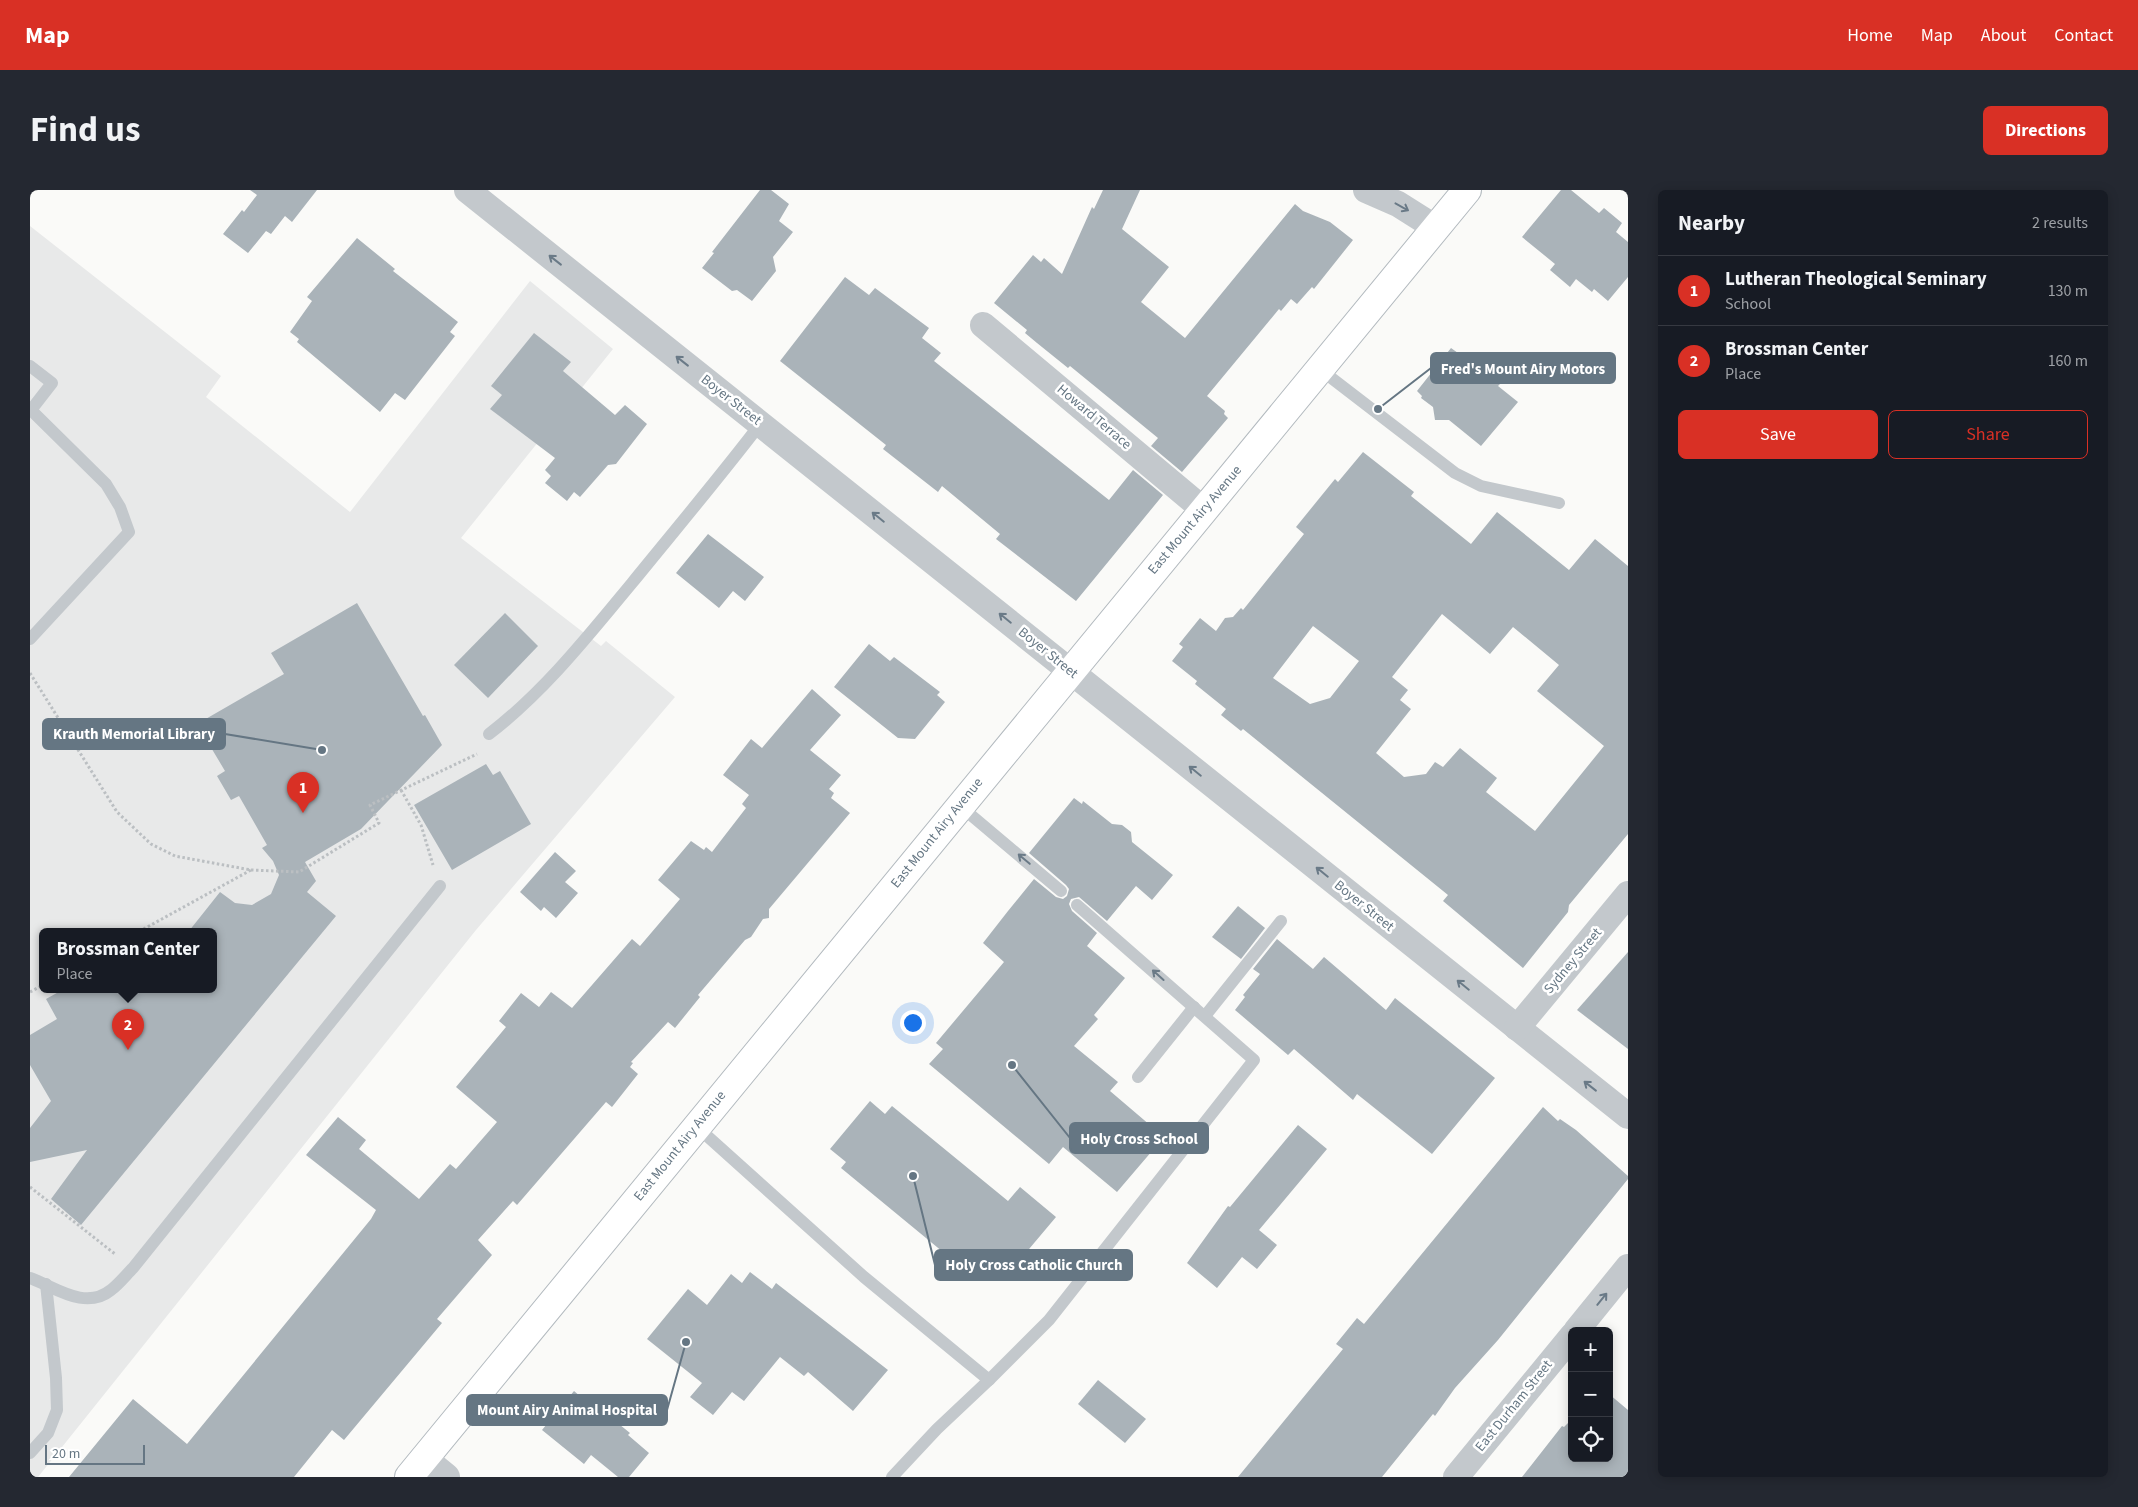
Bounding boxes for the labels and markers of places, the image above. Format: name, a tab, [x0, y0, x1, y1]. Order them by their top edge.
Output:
callout: Fred's Mount Airy Motors	[1431, 353, 1615, 383]
callout: Krauth Memorial Library	[43, 719, 225, 749]
pin: 1	[287, 772, 319, 813]
pin: 2	[112, 1009, 144, 1050]
callout: Holy Cross School	[1070, 1123, 1208, 1153]
callout: Holy Cross Catholic Church	[935, 1250, 1132, 1280]
callout: Mount Airy Animal Hospital	[467, 1395, 667, 1425]

